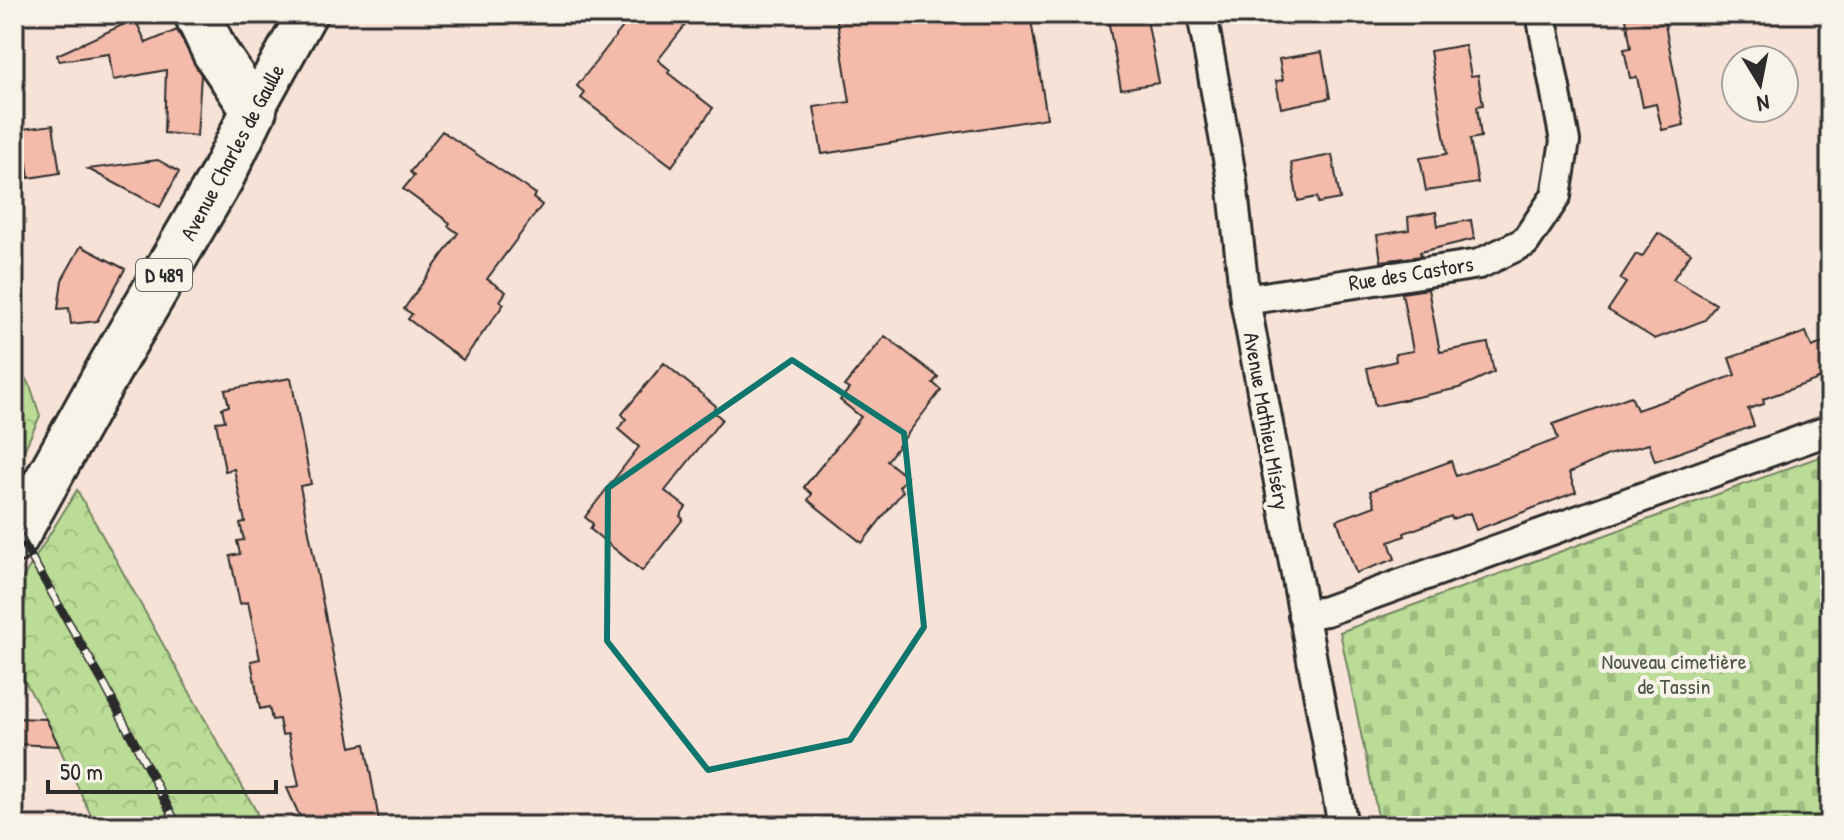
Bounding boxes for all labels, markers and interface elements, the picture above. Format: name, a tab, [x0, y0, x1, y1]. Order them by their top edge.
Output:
north arrow	[1720, 44, 1800, 124]
street label: Avenue Charles de Gaulle	[173, 58, 291, 246]
text: N	[1755, 88, 1772, 120]
street label: Rue des Castors	[1346, 248, 1476, 298]
road number: D 489	[136, 259, 192, 291]
street label: Avenue Mathieu Miséry	[1237, 330, 1297, 512]
park label: Nouveau cimetière de Tassin	[1601, 646, 1747, 701]
scale bar	[48, 744, 276, 794]
text: 50 m	[60, 755, 103, 787]

